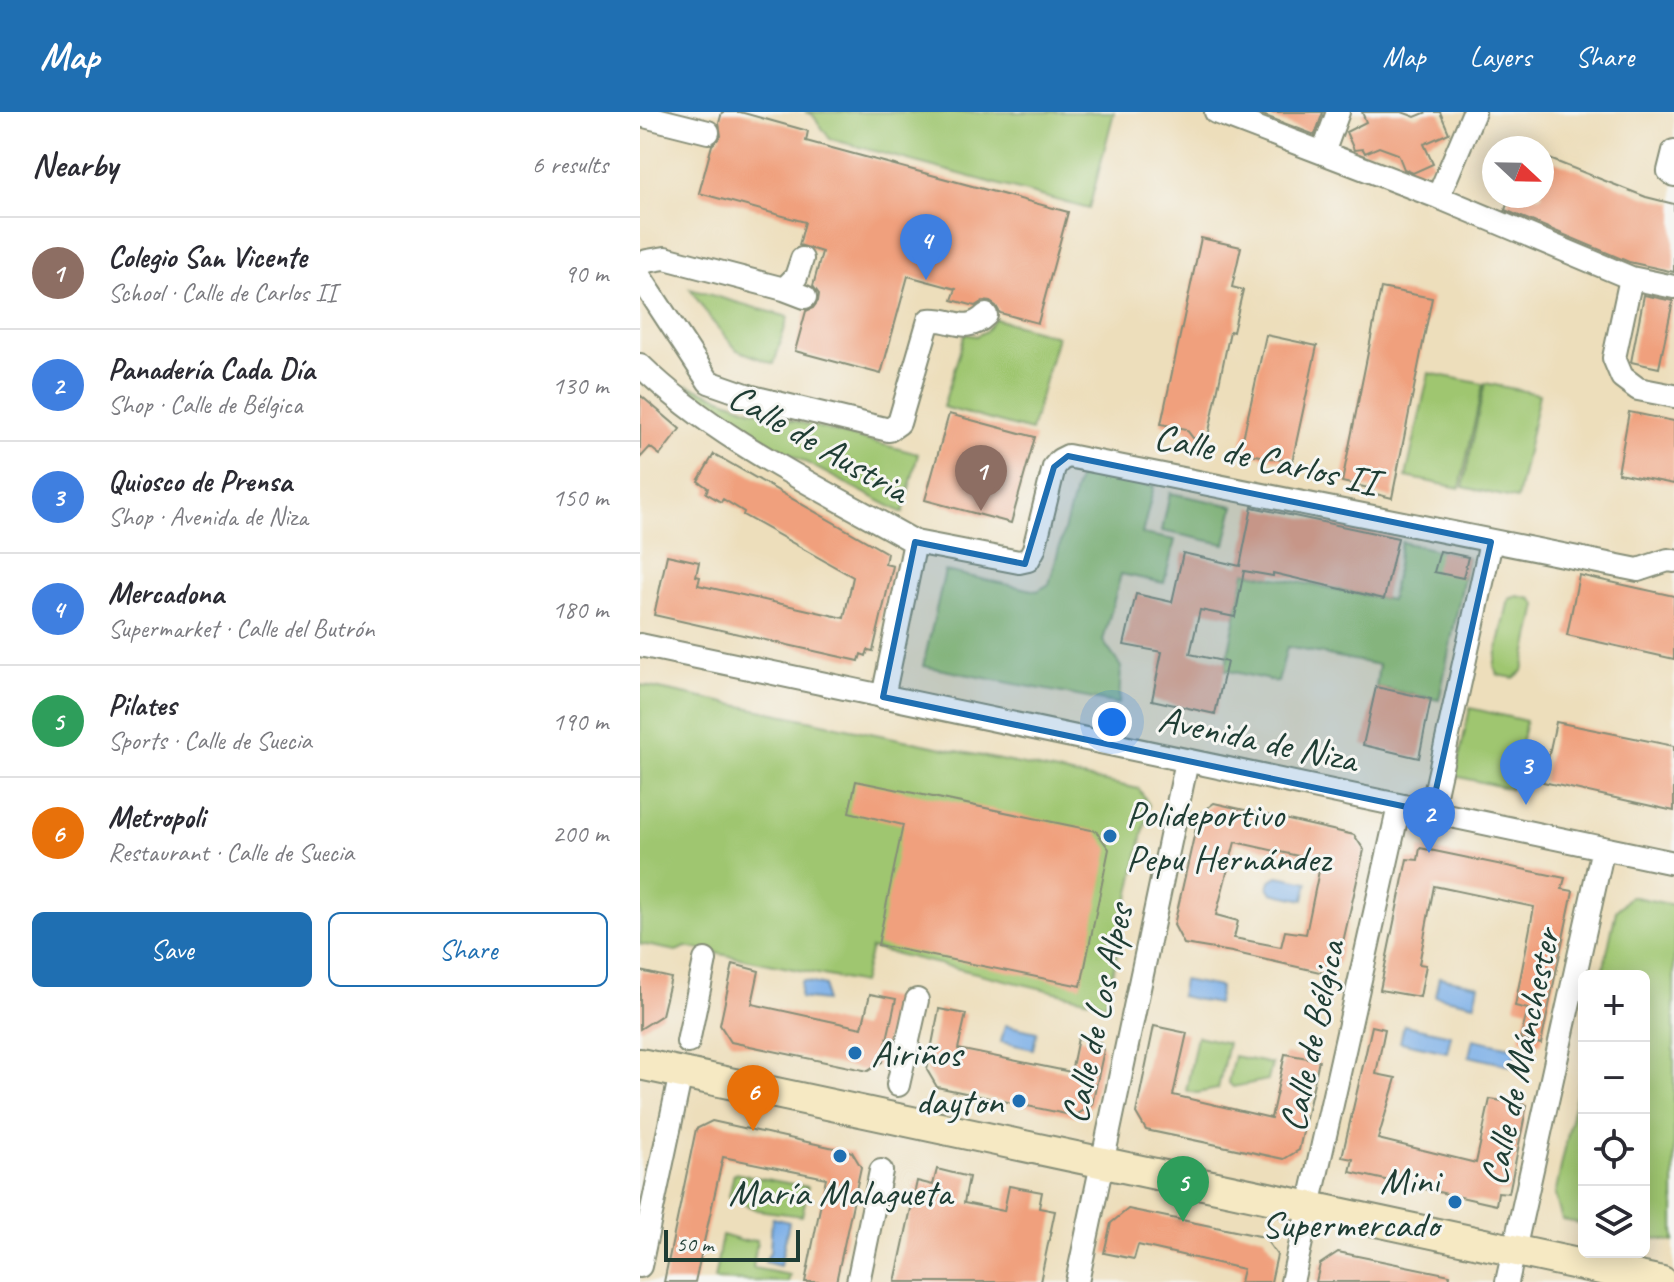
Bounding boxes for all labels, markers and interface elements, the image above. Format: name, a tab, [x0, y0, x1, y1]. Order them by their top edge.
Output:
text: Map	[40, 33, 99, 80]
text: Map	[1383, 39, 1426, 74]
text: Layers	[1470, 39, 1531, 74]
text: Share	[1575, 39, 1634, 74]
north arrow	[1482, 136, 1554, 208]
text: Nearby	[32, 143, 118, 186]
text: 6 results	[532, 148, 608, 181]
pin: 4	[900, 214, 952, 280]
text: Colegio San Vicente	[108, 238, 307, 276]
text: 1	[52, 257, 64, 290]
text: 90 m	[564, 257, 608, 290]
text: School · Calle de Carlos II	[108, 276, 337, 309]
text: Panadería Cada Día	[108, 350, 315, 388]
text: 2	[52, 369, 64, 402]
text: 130 m	[552, 369, 608, 402]
street label: Calle de Austria	[721, 373, 920, 515]
text: Shop · Calle de Bélgica	[108, 388, 302, 421]
street label: Calle de Carlos II	[1150, 412, 1389, 507]
pin: 1	[955, 445, 1007, 511]
text: Quiosco de Prensa	[108, 462, 292, 500]
text: 3	[52, 481, 64, 514]
text: 150 m	[552, 481, 608, 514]
text: Shop · Avenida de Niza	[108, 500, 308, 533]
text: Mercadona	[108, 574, 224, 612]
text: 4	[52, 593, 64, 626]
text: 180 m	[552, 593, 608, 626]
text: Supermarket · Calle del Butrón	[108, 612, 374, 645]
text: Pilates	[108, 686, 176, 724]
street label: Avenida de Niza	[1154, 695, 1365, 784]
your location	[1092, 702, 1132, 742]
text: 5	[52, 705, 64, 738]
text: 190 m	[552, 705, 608, 738]
text: Sports · Calle de Suecia	[108, 724, 312, 757]
pin: 3	[1500, 739, 1552, 805]
pin: 2	[1403, 787, 1455, 853]
place label: Polideportivo Pepu Hernández	[1126, 791, 1332, 882]
text: Metropoli	[108, 798, 205, 836]
text: 6	[52, 817, 64, 850]
text: 200 m	[552, 817, 608, 850]
marker: Polideportivo Pepu Hernández	[1101, 827, 1119, 845]
text: Restaurant · Calle de Suecia	[108, 836, 354, 869]
street label: Calle de Los Alpes	[1051, 896, 1144, 1128]
button: Save	[32, 912, 312, 987]
button: Share	[328, 912, 608, 987]
street label: Calle de Mánchester	[1470, 921, 1571, 1190]
street label: Calle de Bélgica	[1269, 934, 1356, 1136]
map controls	[1578, 970, 1650, 1258]
button: +	[1578, 970, 1650, 1042]
place label: Airiños	[871, 1030, 965, 1077]
button: −	[1578, 1042, 1650, 1114]
marker: Airiños	[846, 1044, 864, 1062]
pin: 6	[727, 1065, 779, 1131]
place label: dayton	[915, 1078, 1005, 1125]
marker: dayton	[1010, 1092, 1028, 1110]
button: locate	[1578, 1114, 1650, 1186]
marker: María Malagueta	[831, 1147, 849, 1165]
pin: 5	[1157, 1156, 1209, 1222]
place label: Mini Supermercado	[1261, 1157, 1443, 1248]
place label: María Malagueta	[728, 1169, 955, 1216]
button: layers	[1578, 1186, 1650, 1258]
marker: Mini Supermercado	[1446, 1193, 1464, 1211]
scale bar	[664, 1226, 800, 1262]
text: 50 m	[676, 1230, 713, 1258]

